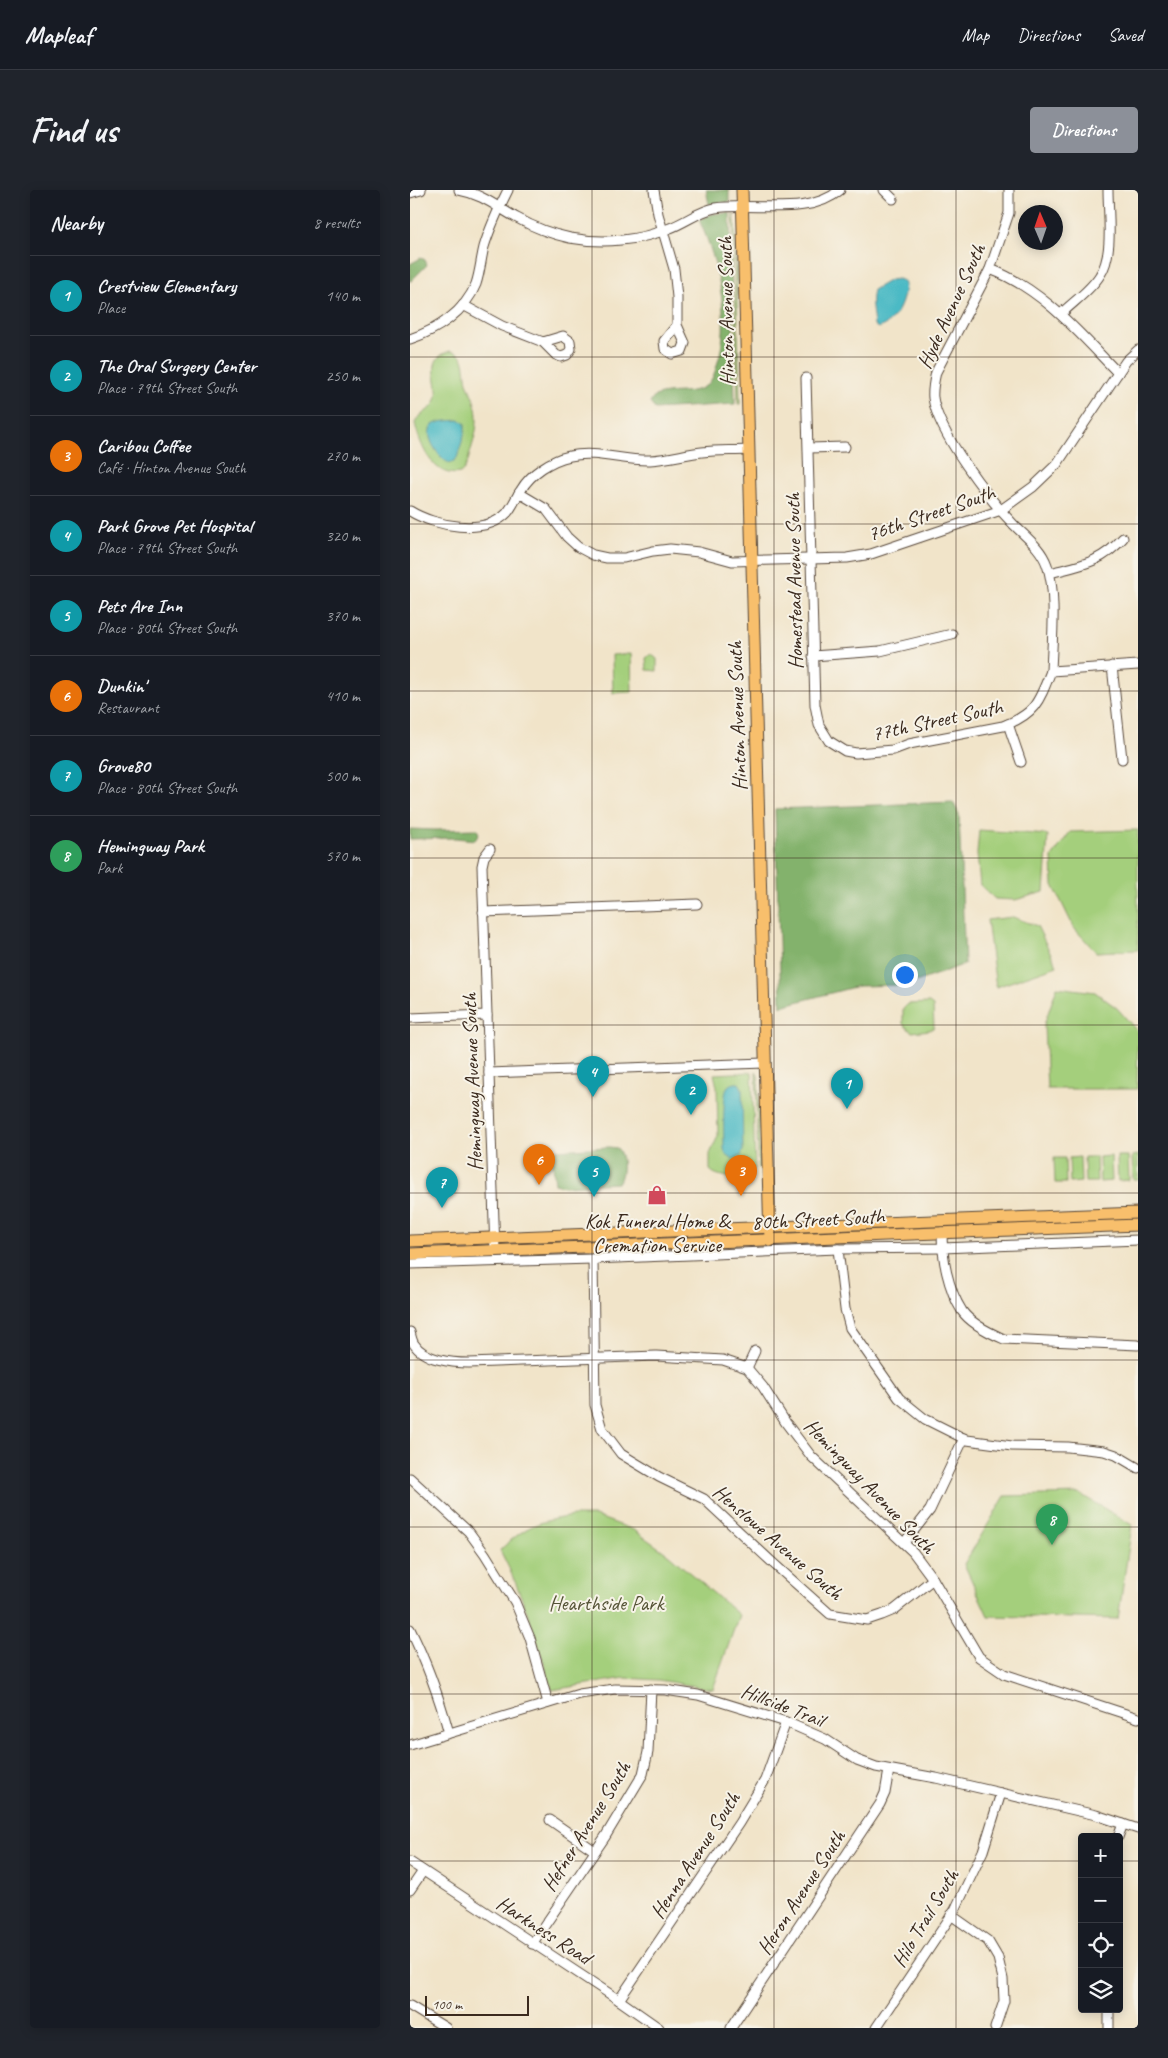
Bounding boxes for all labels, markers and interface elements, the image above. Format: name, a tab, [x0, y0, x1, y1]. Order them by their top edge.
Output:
text: Mapleaf	[25, 20, 92, 50]
text: Map	[962, 24, 989, 46]
text: Directions	[1017, 24, 1080, 46]
text: Saved	[1108, 24, 1143, 46]
button: Directions	[1030, 107, 1138, 153]
text: Find us	[30, 108, 117, 153]
north arrow	[1018, 205, 1063, 250]
text: Nearby	[50, 210, 103, 236]
text: 8 results	[313, 213, 360, 233]
street label: Hinton Avenue South	[712, 235, 740, 386]
street label: Hyde Avenue South	[911, 238, 992, 373]
text: Crestview Elementary	[97, 274, 236, 298]
text: 1	[62, 286, 70, 306]
text: 140 m	[326, 286, 360, 306]
text: Place	[97, 298, 125, 318]
text: The Oral Surgery Center	[97, 354, 256, 378]
text: 2	[62, 366, 70, 386]
text: 250 m	[326, 366, 360, 386]
text: Place · 79th Street South	[97, 378, 237, 398]
text: Caribou Coffee	[97, 434, 190, 458]
text: 3	[62, 446, 70, 466]
text: 270 m	[326, 446, 360, 466]
text: Café · Hinton Avenue South	[97, 458, 246, 478]
street label: 76th Street South	[864, 479, 999, 547]
street label: Homestead Avenue South	[779, 491, 809, 670]
text: Park Grove Pet Hospital	[97, 514, 252, 538]
text: 4	[62, 526, 70, 546]
text: 320 m	[326, 526, 360, 546]
text: Place · 79th Street South	[97, 538, 237, 558]
text: Pets Are Inn	[97, 594, 182, 618]
text: 5	[63, 606, 69, 626]
text: 370 m	[326, 606, 360, 626]
text: Place · 80th Street South	[97, 618, 237, 638]
street label: Hinton Avenue South	[721, 639, 753, 791]
text: Dunkin'	[97, 674, 146, 698]
text: 6	[62, 686, 70, 706]
text: 410 m	[326, 686, 360, 706]
street label: 77th Street South	[869, 693, 1006, 747]
text: Restaurant	[97, 698, 159, 718]
text: Grove80	[97, 754, 150, 778]
text: 7	[62, 766, 70, 786]
text: 500 m	[326, 766, 360, 786]
text: Place · 80th Street South	[97, 778, 237, 798]
text: Hemingway Park	[97, 834, 204, 858]
text: 8	[62, 846, 70, 866]
text: 570 m	[326, 846, 360, 866]
text: Park	[97, 858, 122, 878]
your location	[892, 962, 918, 988]
street label: Hemingway Avenue South	[456, 991, 488, 1171]
pin: 4	[577, 1056, 609, 1097]
pin: 1	[831, 1068, 863, 1109]
pin: 2	[675, 1074, 707, 1115]
pin: 6	[523, 1144, 555, 1185]
pin: 3	[725, 1155, 757, 1196]
pin: 5	[578, 1156, 610, 1197]
pin: 7	[426, 1167, 458, 1208]
shop icon: Kok Funeral Home & Cremation Service	[646, 1184, 668, 1206]
street label: 80th Street South	[751, 1202, 886, 1235]
place label: Kok Funeral Home & Cremation Service	[585, 1208, 731, 1258]
street label: Hemingway Avenue South	[799, 1413, 942, 1560]
street label: Henslowe Avenue South	[708, 1478, 850, 1607]
pin: 8	[1036, 1504, 1068, 1545]
park label: Hearthside Park	[549, 1590, 666, 1616]
street label: Hillside Trail	[738, 1677, 832, 1734]
street label: Hefner Avenue South	[536, 1755, 637, 1896]
street label: Henna Avenue South	[644, 1785, 746, 1923]
street label: Heron Avenue South	[751, 1824, 852, 1959]
map controls	[1078, 1833, 1123, 2013]
button: +	[1078, 1833, 1123, 1878]
street label: Hilo Trail South	[886, 1863, 965, 1972]
button: −	[1078, 1878, 1123, 1923]
street label: Harkness Road	[492, 1890, 599, 1972]
button: locate	[1078, 1923, 1123, 1968]
button: layers	[1078, 1968, 1123, 2013]
scale bar	[425, 1993, 529, 2016]
text: 100 m	[432, 1996, 462, 2013]

